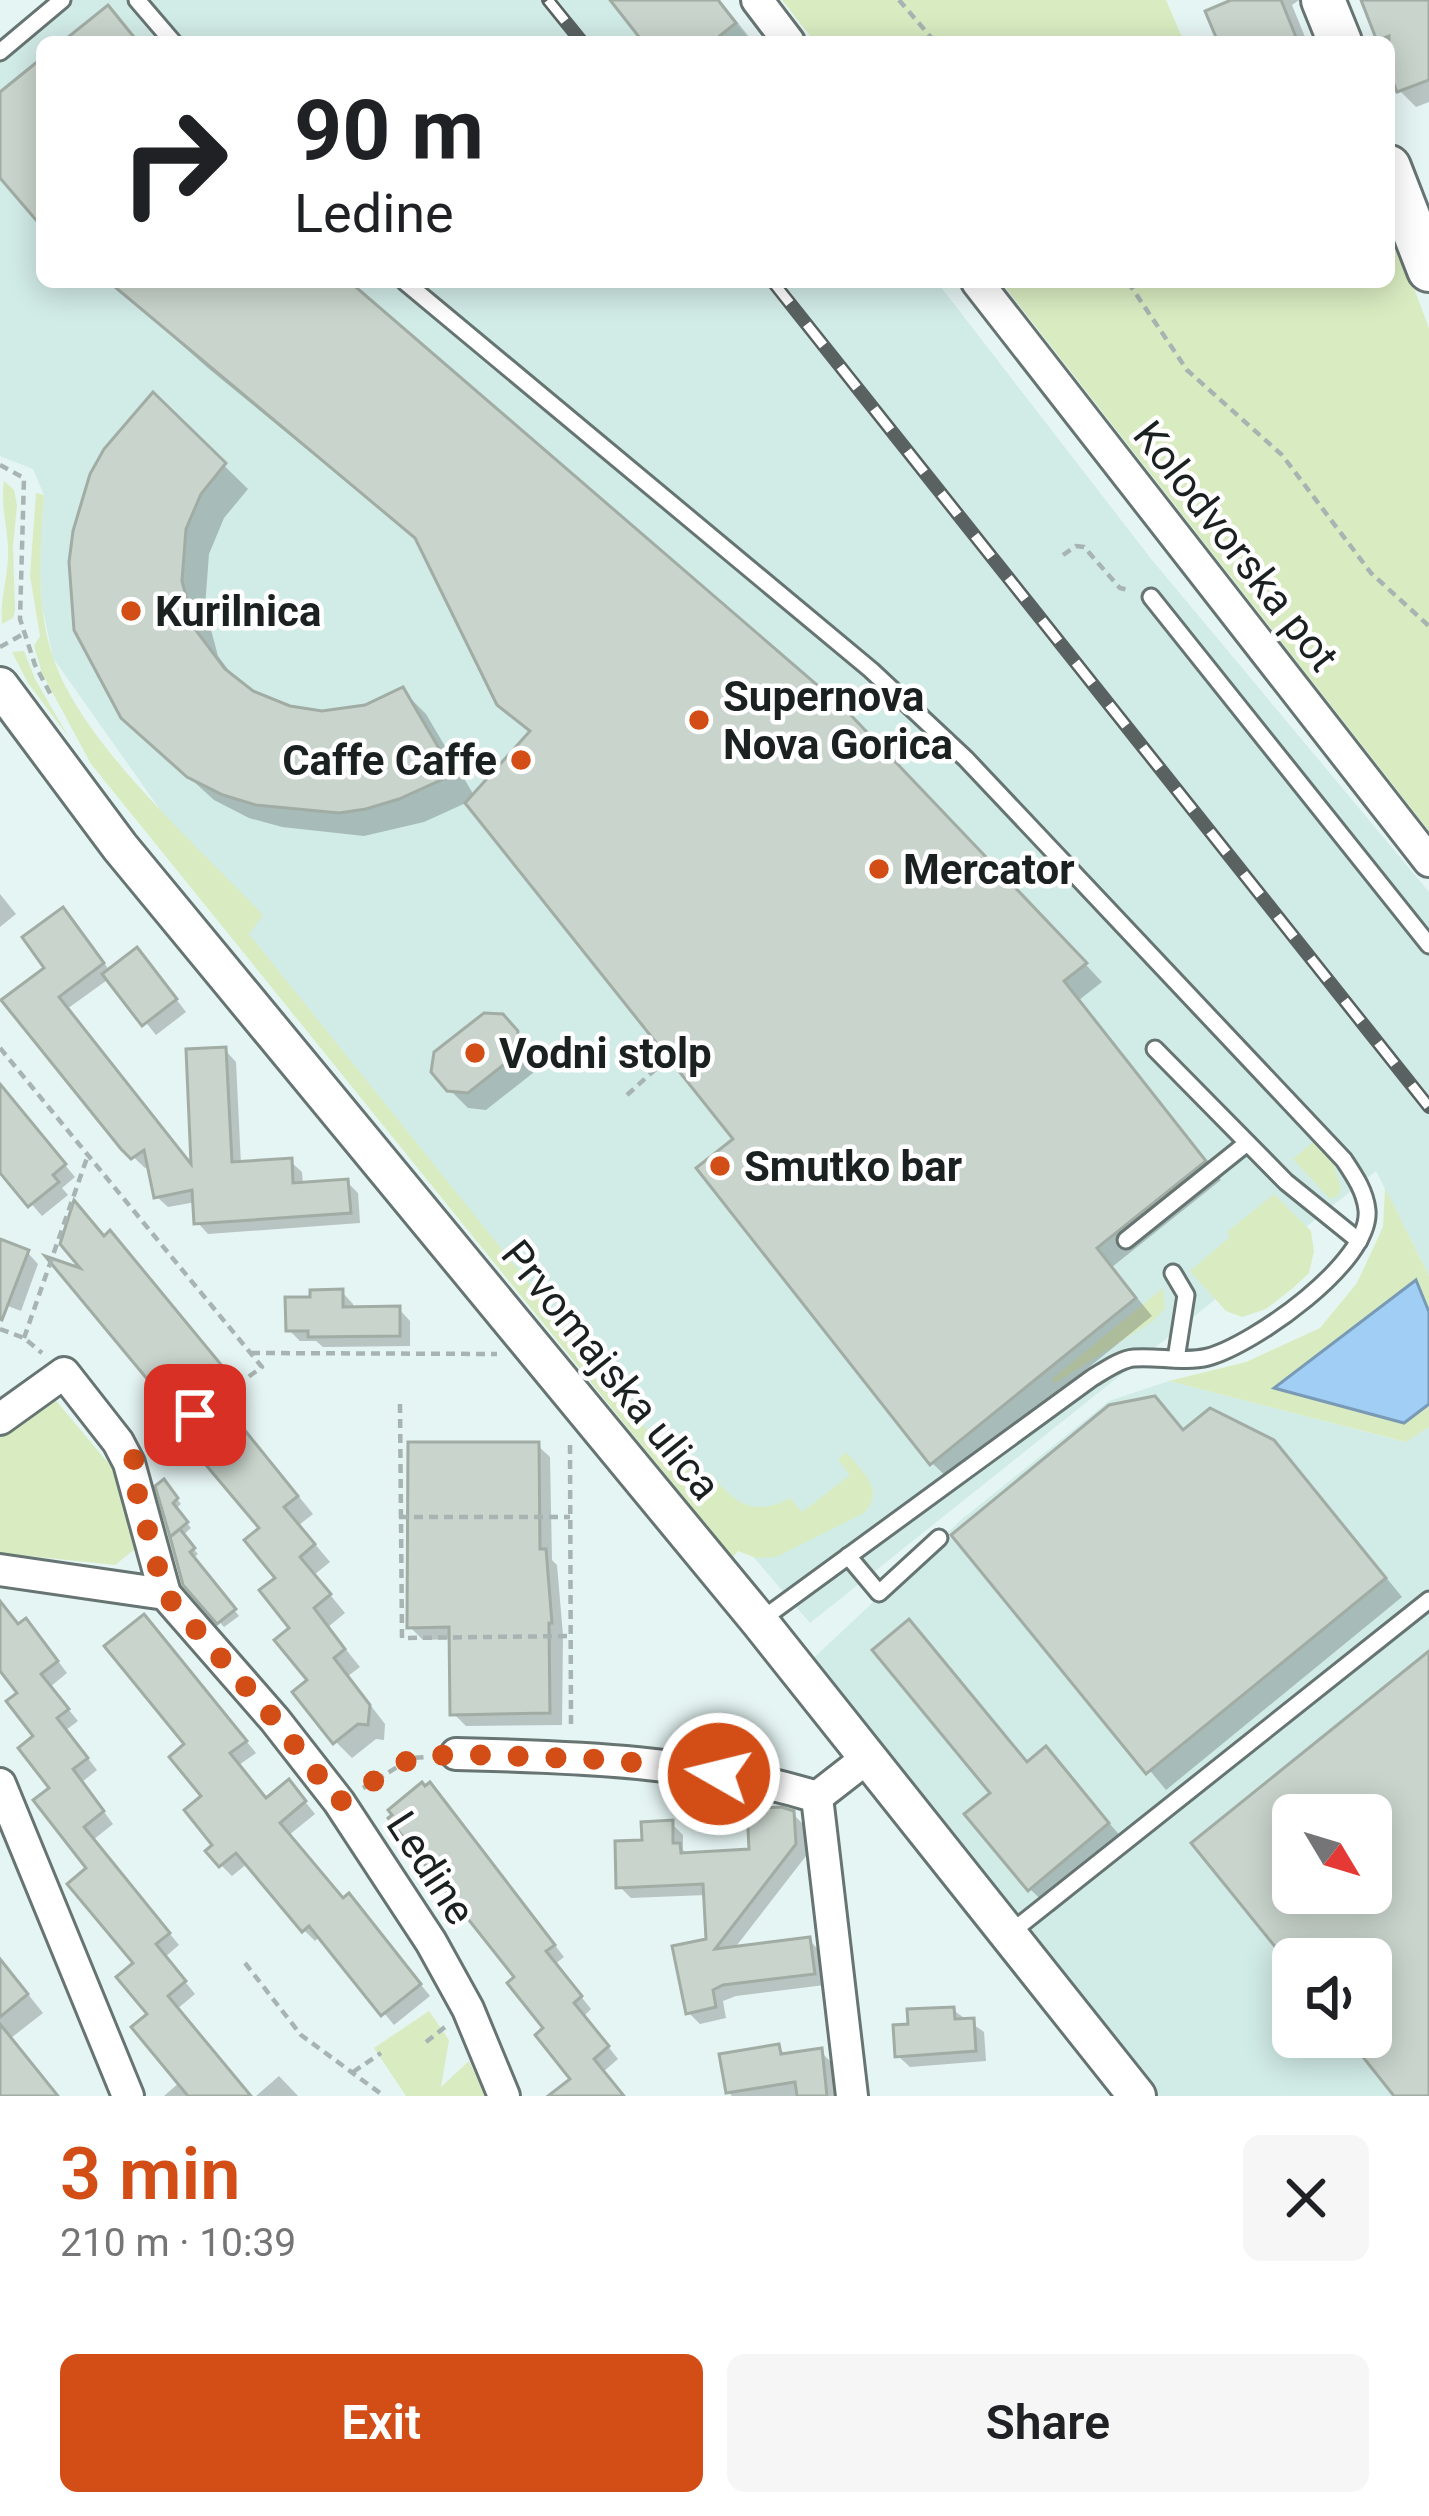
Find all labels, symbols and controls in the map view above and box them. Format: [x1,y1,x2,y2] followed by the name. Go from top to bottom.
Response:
[294,81,484,180] text: 90 m
[96,84,252,240] icon: right
[294,182,454,245] text: Ledine
[1123,411,1349,681] street label: Kolodvorska pot
[155,587,321,636] place label: Kurilnica
[118,598,144,624] marker: Kurilnica
[723,672,953,769] place label: Supernova Nova Gorica
[686,707,712,733] marker: Supernova Nova Gorica
[282,736,497,785] place label: Caffe Caffe
[508,747,534,773] marker: Caffe Caffe
[903,845,1075,894] place label: Mercator
[866,856,892,882] marker: Mercator
[499,1029,712,1078] place label: Vodni stolp
[462,1040,488,1066] marker: Vodni stolp
[744,1142,962,1191] place label: Smutko bar
[707,1153,733,1179] marker: Smutko bar
[491,1230,731,1510] street label: Prvomajska ulica
[144,1364,246,1466] pin
[162,1382,228,1448] icon: arrive
[656,1711,782,1837] position arrow
[1272,1794,1392,1914] north arrow
[1272,1794,1392,2058] map controls
[377,1803,485,1933] street label: Ledine
[1272,1938,1392,2058] button: sound
[60,2132,241,2217] text: 3 min
[1243,2135,1369,2261] button: close
[60,2220,296,2266] text: 210 m · 10:39
[60,2354,703,2492] button: Exit
[727,2354,1369,2492] button: Share

